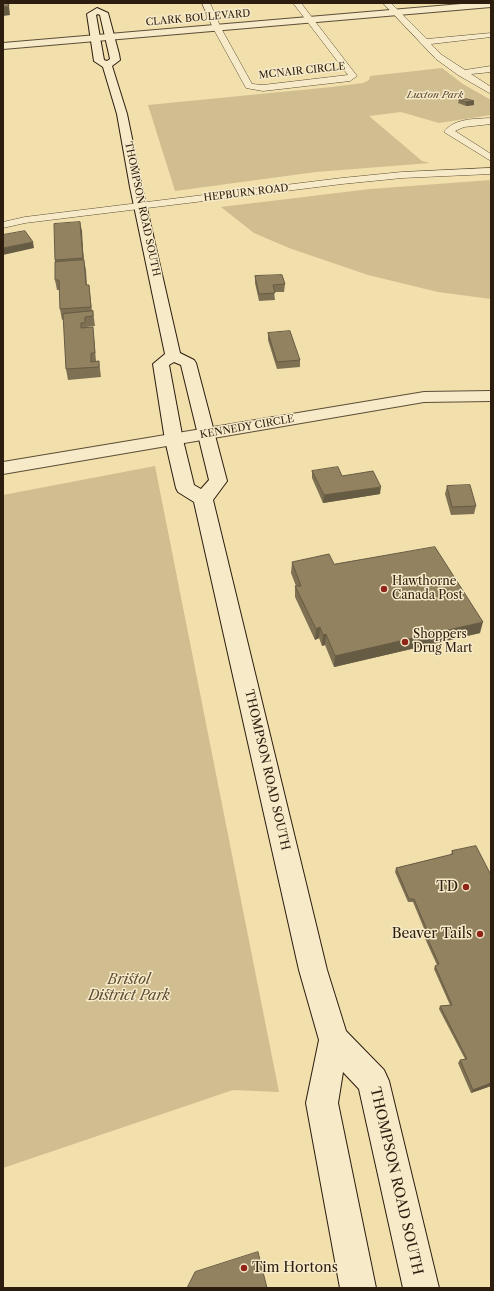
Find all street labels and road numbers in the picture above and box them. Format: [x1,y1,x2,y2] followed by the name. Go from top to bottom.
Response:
[145,7,251,29] street label: CLARK BOULEVARD
[258,60,346,82] street label: MCNAIR CIRCLE
[122,141,162,277] street label: THOMPSON ROAD SOUTH
[203,182,289,204] street label: HEPBURN ROAD
[199,413,295,441] street label: KENNEDY CIRCLE
[241,688,293,852] street label: THOMPSON ROAD SOUTH
[366,1085,426,1277] street label: THOMPSON ROAD SOUTH

